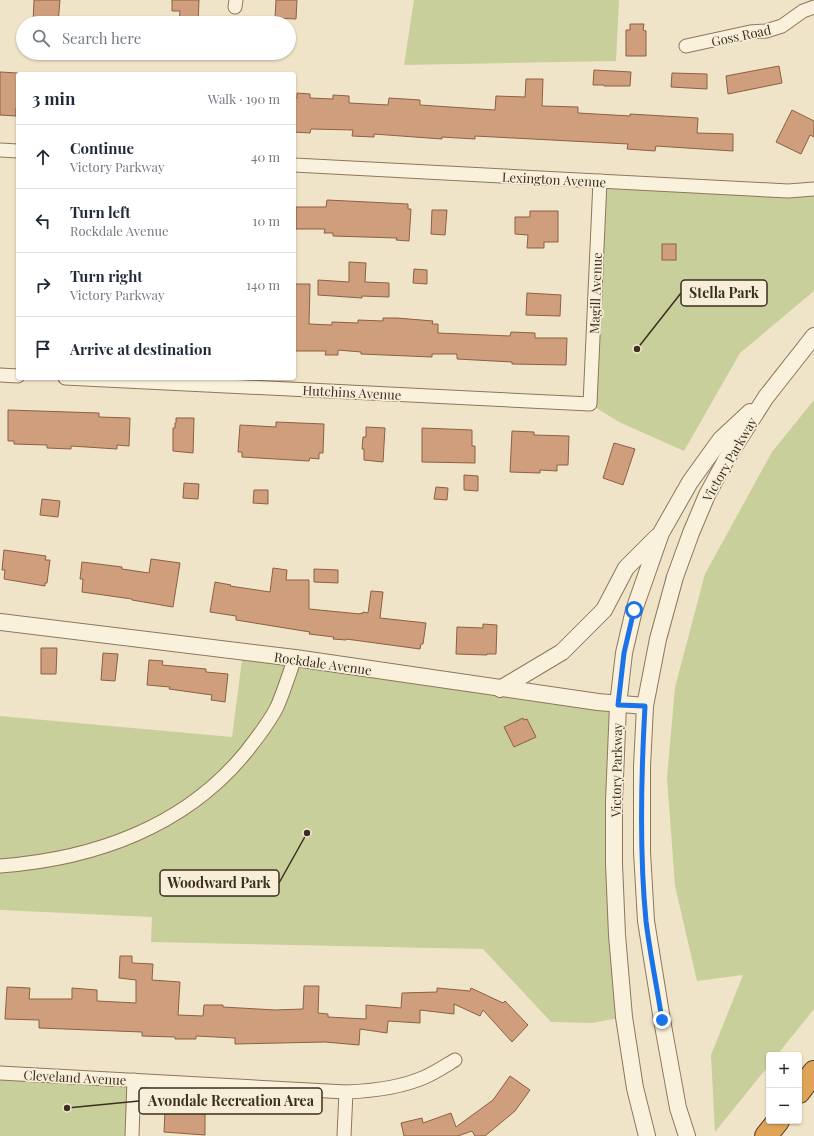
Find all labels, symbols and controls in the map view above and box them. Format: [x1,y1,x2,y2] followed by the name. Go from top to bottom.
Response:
[16,16,296,60] search box
[710,20,773,50] street label: Goss Road
[30,27,52,49] icon: search
[62,28,141,48] text: Search here
[32,87,75,109] text: 3 min
[208,90,280,107] text: Walk · 190 m
[70,138,134,158] text: Continue
[32,146,54,168] icon: ahead
[251,148,280,165] text: 40 m
[70,158,164,175] text: Victory Parkway
[501,168,607,190] street label: Lexington Avenue
[70,202,131,222] text: Turn left
[32,210,54,232] icon: left
[253,212,280,229] text: 10 m
[70,222,169,239] text: Rockdale Avenue
[585,252,605,334] street label: Magill Avenue
[70,266,143,286] text: Turn right
[32,274,54,296] icon: right
[246,276,280,293] text: 140 m
[681,280,767,306] callout: Stella Park
[689,283,760,302] text: Stella Park
[70,286,164,303] text: Victory Parkway
[32,338,54,360] icon: arrive
[70,339,212,359] text: Arrive at destination
[302,381,402,403] street label: Hutchins Avenue
[698,413,760,505] street label: Victory Parkway
[625,601,643,619] route start
[273,648,373,678] street label: Rockdale Avenue
[607,722,625,818] street label: Victory Parkway
[160,870,279,896] callout: Woodward Park
[166,873,271,892] text: Woodward Park
[653,1011,671,1029] route end
[766,1052,802,1124] map controls
[766,1052,802,1088] button: +
[23,1066,127,1088] street label: Cleveland Avenue
[139,1088,322,1114] callout: Avondale Recreation Area
[766,1088,802,1124] button: −
[147,1091,315,1110] text: Avondale Recreation Area

